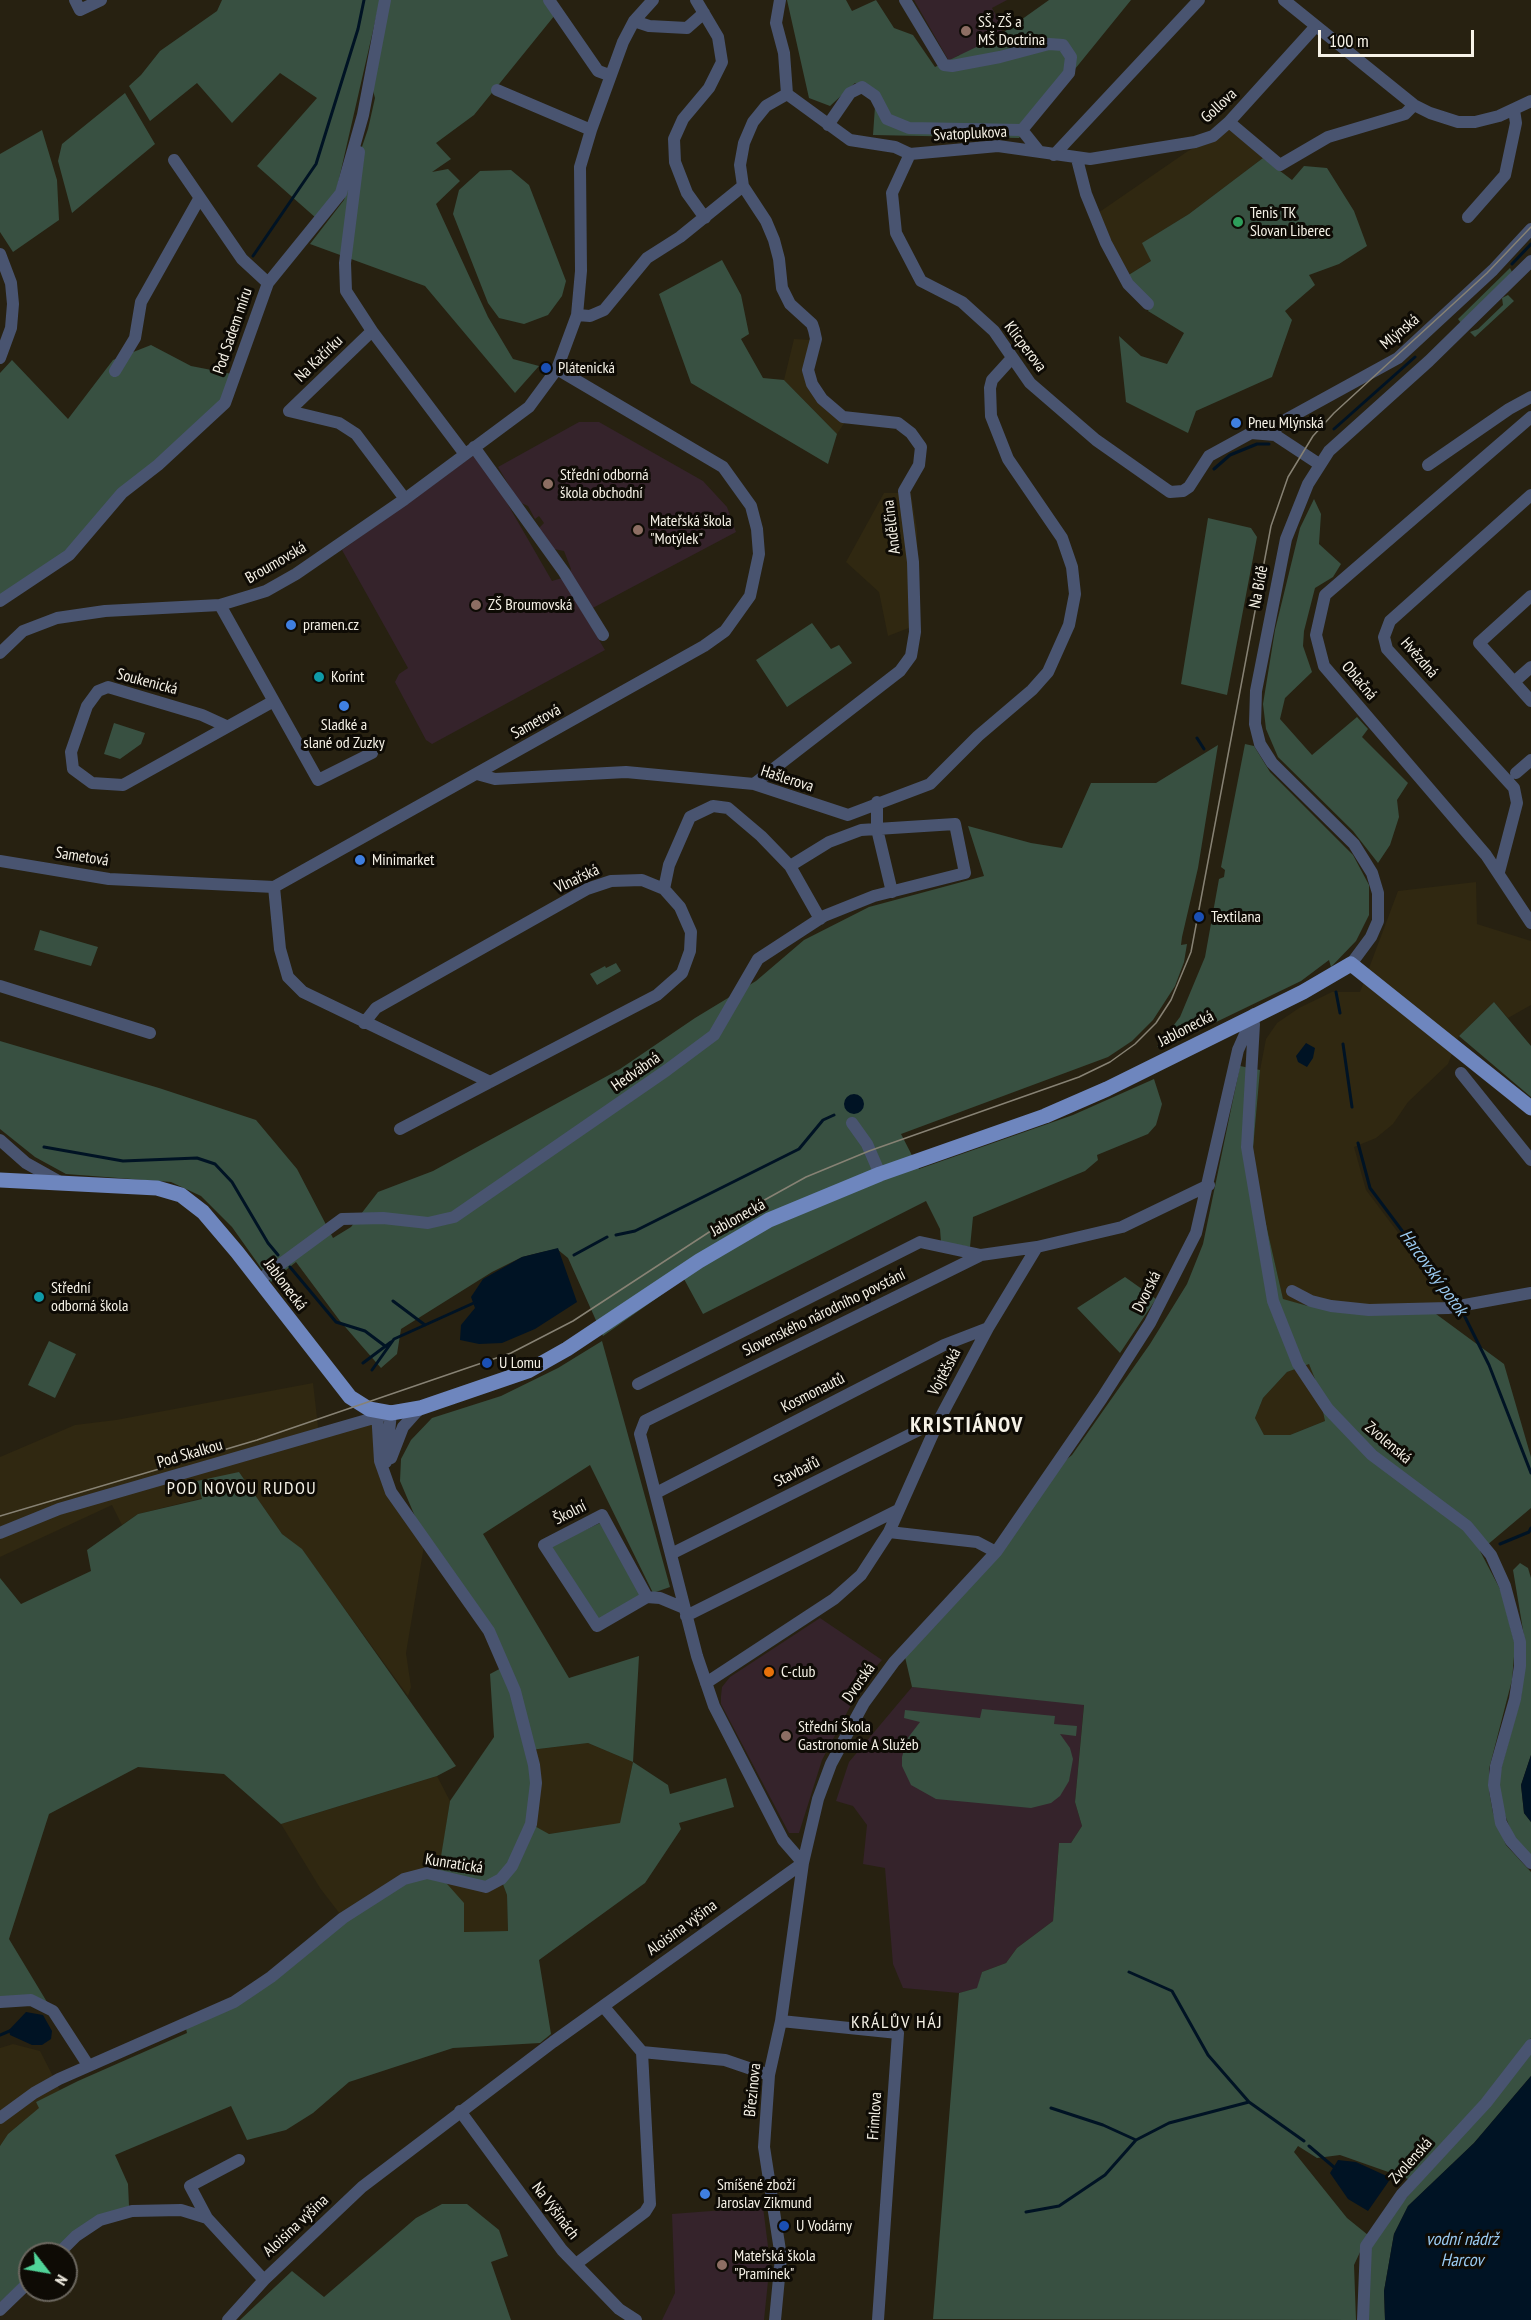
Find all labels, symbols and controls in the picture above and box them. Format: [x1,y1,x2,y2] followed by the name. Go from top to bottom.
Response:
[978,12,1045,50] place label: SŠ, ZŠ a MŠ Doctrina
[1321,18,1477,56] scale bar
[959,24,973,38] marker: SŠ, ZŠ a MŠ Doctrina
[1329,29,1369,52] text: 100 m
[1197,85,1241,127] street label: Gollova
[933,122,1007,146] street label: Svatoplukova
[1250,203,1331,241] place label: Tenis TK Slovan Liberec
[1231,215,1245,229] marker: Tenis TK Slovan Liberec
[209,285,257,377] street label: Pod Sadem míru
[1377,310,1423,354] street label: Mlýnská
[1000,318,1050,376] street label: Klicperova
[291,332,347,386] street label: Na Kačírku
[558,358,615,378] place label: Plátenická
[539,361,553,375] marker: Plátenická
[1248,413,1324,433] place label: Pneu Mlýnská
[1229,416,1243,430] marker: Pneu Mlýnská
[560,465,649,503] place label: Střední odborná škola obchodní
[541,477,555,491] marker: Střední odborná škola obchodní
[879,499,905,555] street label: Andělčina
[650,511,732,549] place label: Mateřská škola "Motýlek"
[631,523,645,537] marker: Mateřská škola "Motýlek"
[242,538,310,588] street label: Broumovská
[1245,564,1273,610] street label: Na Bídě
[488,595,572,615] place label: ZŠ Broumovská
[469,598,483,612] marker: ZŠ Broumovská
[303,615,359,635] place label: pramen.cz
[284,618,298,632] marker: pramen.cz
[1396,634,1442,682] street label: Hvězdná
[1337,658,1381,704] street label: Oblačná
[114,665,180,699] street label: Soukenická
[331,667,364,687] place label: Korint
[312,670,326,684] marker: Korint
[337,699,351,713] marker: Sladké a slané od Zuzky
[508,701,564,743] street label: Sametová
[303,715,385,753] place label: Sladké a slané od Zuzky
[758,761,816,797] street label: Hašlerova
[54,843,110,871] street label: Sametová
[372,850,434,870] place label: Minimarket
[353,853,367,867] marker: Minimarket
[552,860,602,898] street label: Vlnařská
[1211,907,1261,927] place label: Textilana
[1192,910,1206,924] marker: Textilana
[1155,1007,1217,1051] street label: Jablonecká
[608,1048,664,1096] street label: Hedvábná
[707,1195,769,1241] street label: Jablonecká
[1394,1226,1472,1320] water label: Harcovský potok
[259,1255,311,1315] street label: Jablonecká
[739,1265,909,1361] street label: Slovenského národního povstání
[1129,1268,1165,1316] street label: Dvorská
[51,1278,128,1316] place label: Střední odborná škola
[32,1290,46,1304] marker: Střední odborná škola
[924,1345,966,1399] street label: Vojtěšská
[499,1353,541,1373] place label: U Lomu
[480,1356,494,1370] marker: U Lomu
[778,1369,848,1417] street label: Kosmonautů
[910,1413,1024,1439] district label: KRISTIÁNOV
[1361,1418,1415,1468] street label: Zvolenská
[155,1436,225,1472] street label: Pod Skalkou
[771,1452,823,1492] street label: Stavbařů
[167,1478,317,1500] district label: POD NOVOU RUDOU
[550,1497,590,1529] street label: Školní
[839,1660,879,1706] street label: Dvorská
[781,1662,815,1682] place label: C-club
[762,1665,776,1679] marker: C-club
[798,1717,919,1755] place label: Střední Škola Gastronomie A Služeb
[779,1729,793,1743] marker: Střední Škola Gastronomie A Služeb
[424,1850,484,1878] street label: Kunratická
[643,1896,721,1960] street label: Aloisina výšina
[851,2012,943,2034] district label: KRÁLŮV HÁJ
[741,2062,765,2118] street label: Březinova
[864,2091,886,2141] street label: Frimlova
[1385,2134,1437,2188] street label: Zvolenská
[717,2175,812,2213] place label: Smíšené zboží Jaroslav Zikmund
[527,2179,583,2243] street label: Na Výšinách
[698,2187,712,2201] marker: Smíšené zboží Jaroslav Zikmund
[259,2191,333,2261] street label: Aloisina výšina
[796,2216,852,2236] place label: U Vodárny
[777,2219,791,2233] marker: U Vodárny
[1426,2229,1498,2272] water label: vodní nádrž Harcov
[18,2242,78,2302] north arrow
[734,2246,816,2284] place label: Mateřská škola "Pramínek"
[715,2258,729,2272] marker: Mateřská škola "Pramínek"
[51,2271,73,2289] text: N

